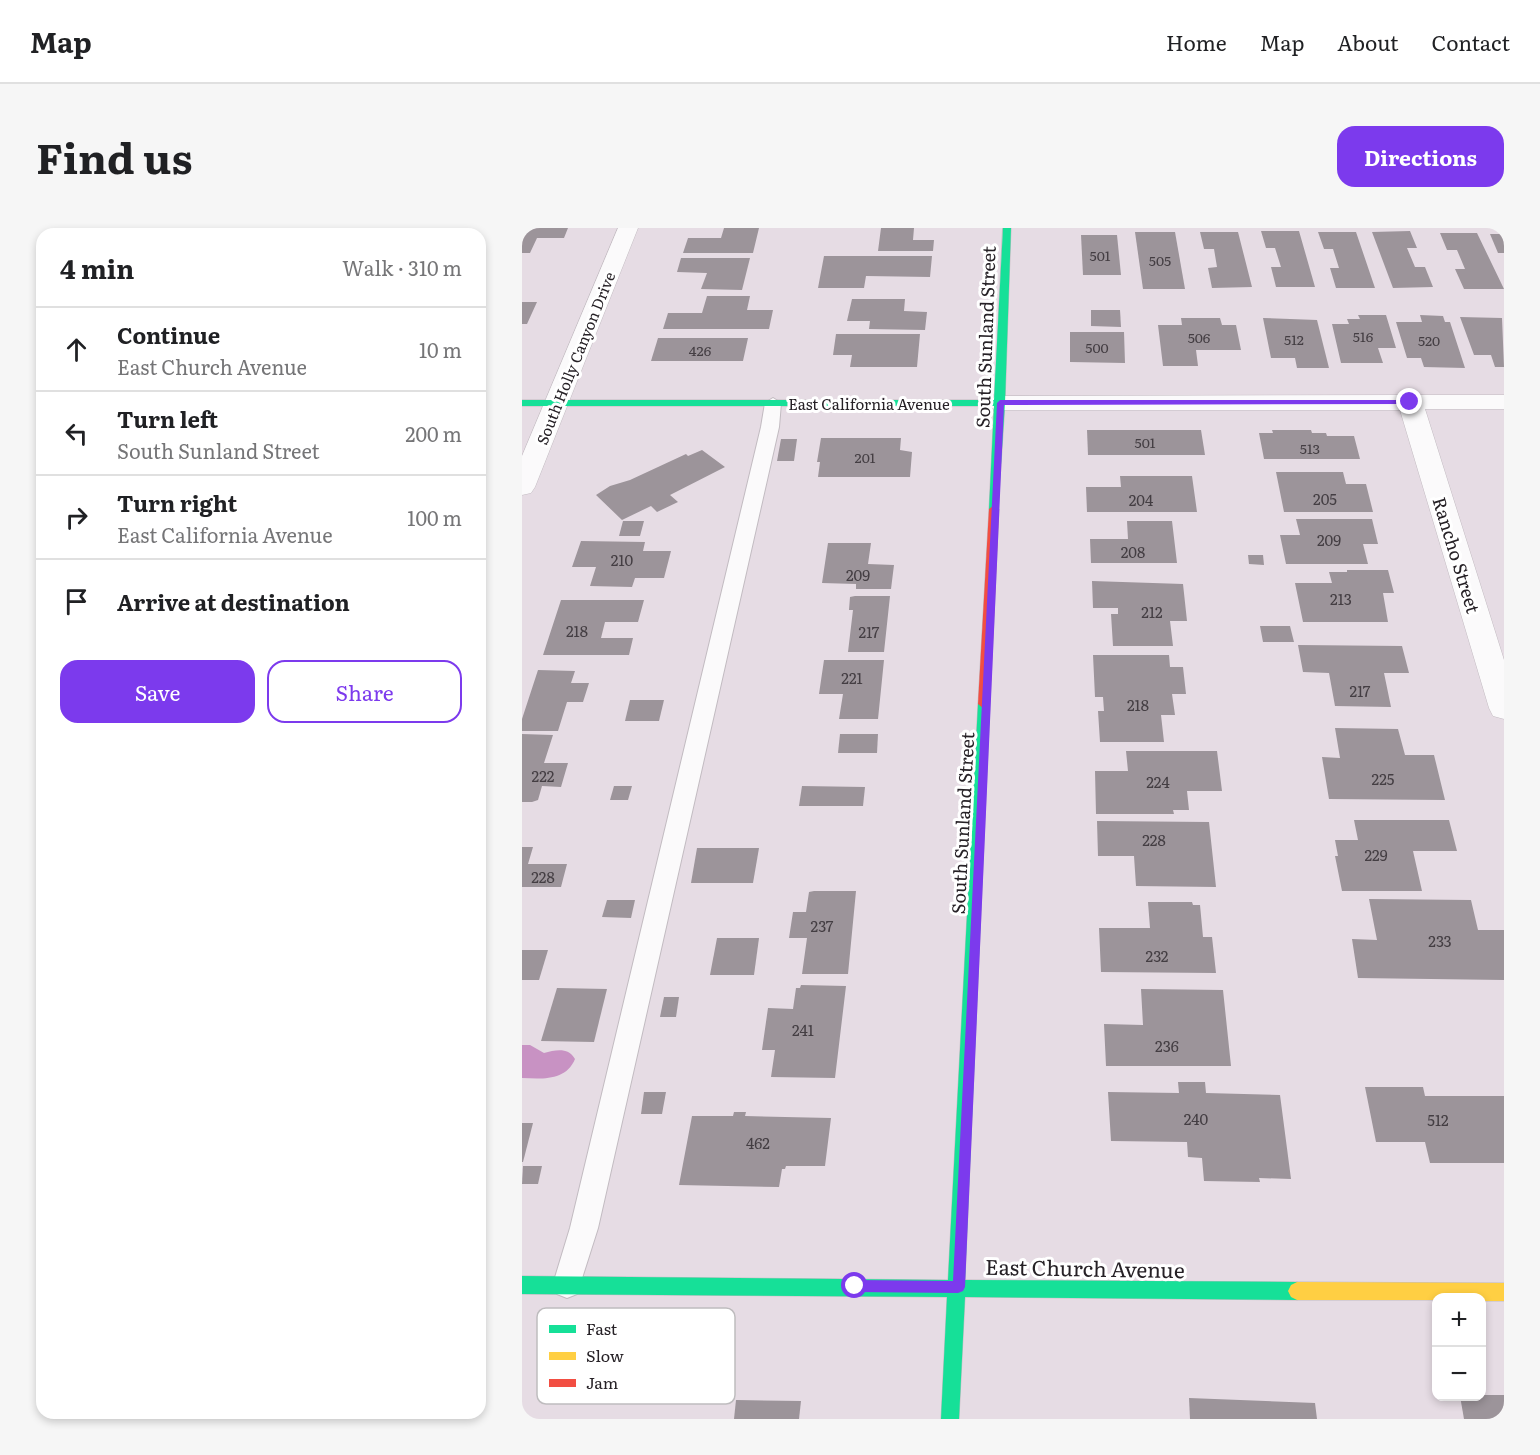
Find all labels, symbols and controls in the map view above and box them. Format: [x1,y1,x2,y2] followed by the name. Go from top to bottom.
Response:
[30,20,92,62] text: Map
[1166,26,1227,57] text: Home
[1260,26,1304,57] text: Map
[1337,26,1399,57] text: About
[1432,26,1510,57] text: Contact
[36,125,193,187] text: Find us
[1337,126,1504,187] button: Directions
[968,245,1002,429] street label: South Sunland Street
[1090,245,1111,265] house number: 501
[60,248,134,287] text: 4 min
[1149,250,1171,270] house number: 505
[342,252,462,282] text: Walk · 310 m
[530,268,620,448] street label: South Holly Canyon Drive
[117,318,220,351] text: Continue
[1353,326,1374,346] house number: 516
[1188,327,1211,347] house number: 506
[1284,329,1304,349] house number: 512
[1418,330,1440,350] house number: 520
[60,333,93,366] icon: ahead
[419,334,462,364] text: 10 m
[1085,337,1109,357] house number: 500
[689,340,712,360] house number: 426
[117,351,307,381] text: East Church Avenue
[1396,388,1422,414] route end
[788,392,950,415] street label: East California Avenue
[117,402,218,435] text: Turn left
[60,417,93,450] icon: left
[405,418,462,448] text: 200 m
[1135,432,1156,452] house number: 501
[117,435,320,465] text: South Sunland Street
[1300,438,1320,458] house number: 513
[855,447,876,467] house number: 201
[117,486,237,519] text: Turn right
[1313,487,1337,510] house number: 205
[1129,488,1153,511] house number: 204
[1426,493,1488,617] street label: Rancho Street
[60,501,93,534] icon: right
[407,502,462,532] text: 100 m
[117,519,333,549] text: East California Avenue
[1317,528,1341,551] house number: 209
[1121,540,1145,563] house number: 208
[611,548,634,571] house number: 210
[846,563,870,586] house number: 209
[60,585,93,618] icon: arrive
[117,585,350,618] text: Arrive at destination
[1330,587,1352,610] house number: 213
[1141,600,1163,623] house number: 212
[566,619,588,642] house number: 218
[859,620,880,643] house number: 217
[60,660,255,723] button: Save
[267,660,462,723] button: Share
[841,666,863,689] house number: 221
[1350,679,1371,702] house number: 217
[1127,693,1149,716] house number: 218
[944,731,980,915] street label: South Sunland Street
[532,764,555,787] house number: 222
[1372,767,1395,790] house number: 225
[1146,770,1170,793] house number: 224
[1142,828,1166,851] house number: 228
[1364,843,1388,866] house number: 229
[531,865,555,888] house number: 228
[811,914,834,937] house number: 237
[1428,929,1452,952] house number: 233
[1146,944,1169,967] house number: 232
[792,1018,814,1041] house number: 241
[1155,1034,1179,1057] house number: 236
[1184,1107,1209,1130] house number: 240
[1427,1108,1449,1131] house number: 512
[746,1131,770,1154] house number: 462
[985,1250,1185,1284] street label: East Church Avenue
[841,1272,867,1298] route start
[1432,1293,1486,1401] map controls
[1432,1293,1486,1347] button: +
[537,1308,735,1404] legend
[586,1316,618,1340] text: Fast
[586,1343,624,1367] text: Slow
[1432,1347,1486,1401] button: −
[586,1370,619,1394] text: Jam

